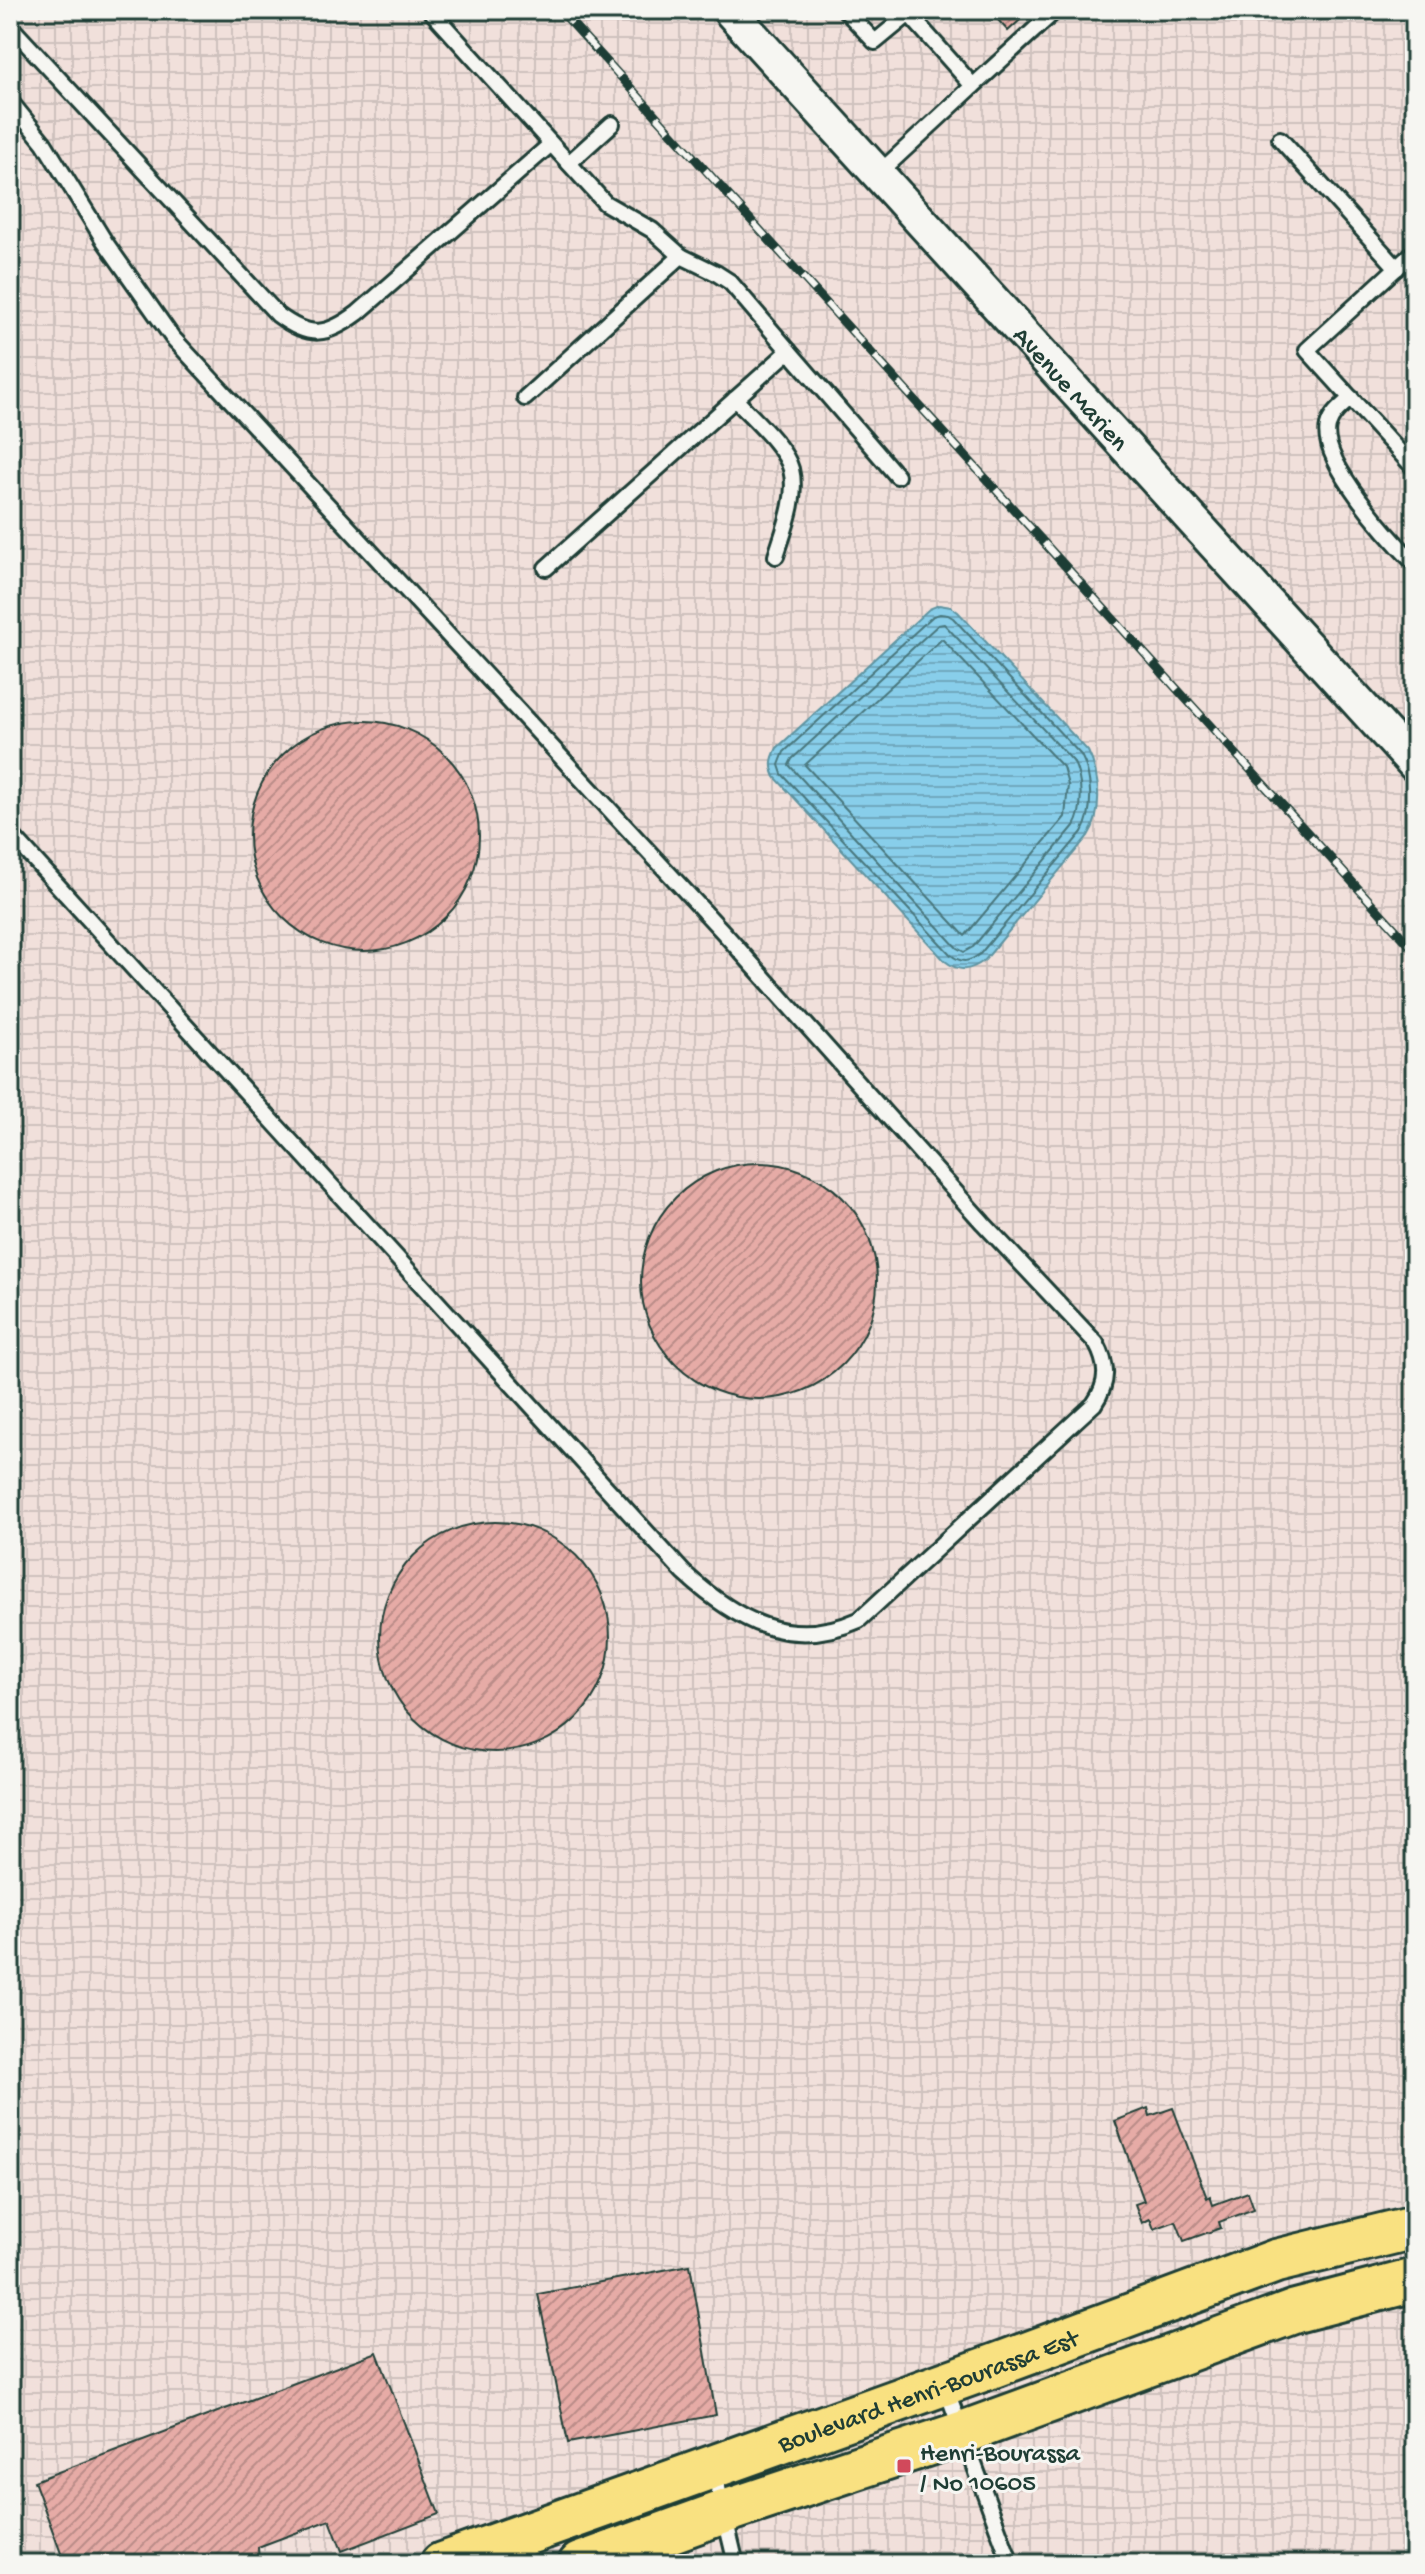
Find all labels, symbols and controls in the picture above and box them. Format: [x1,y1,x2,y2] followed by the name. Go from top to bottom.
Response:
[1004,322,1133,460] street label: Avenue Marien
[774,2324,1086,2462] street label: Boulevard Henri-Bourassa Est
[920,2440,1081,2501] place label: Henri-Bourassa / No 10605
[895,2457,913,2475] marker: Henri-Bourassa / No 10605

